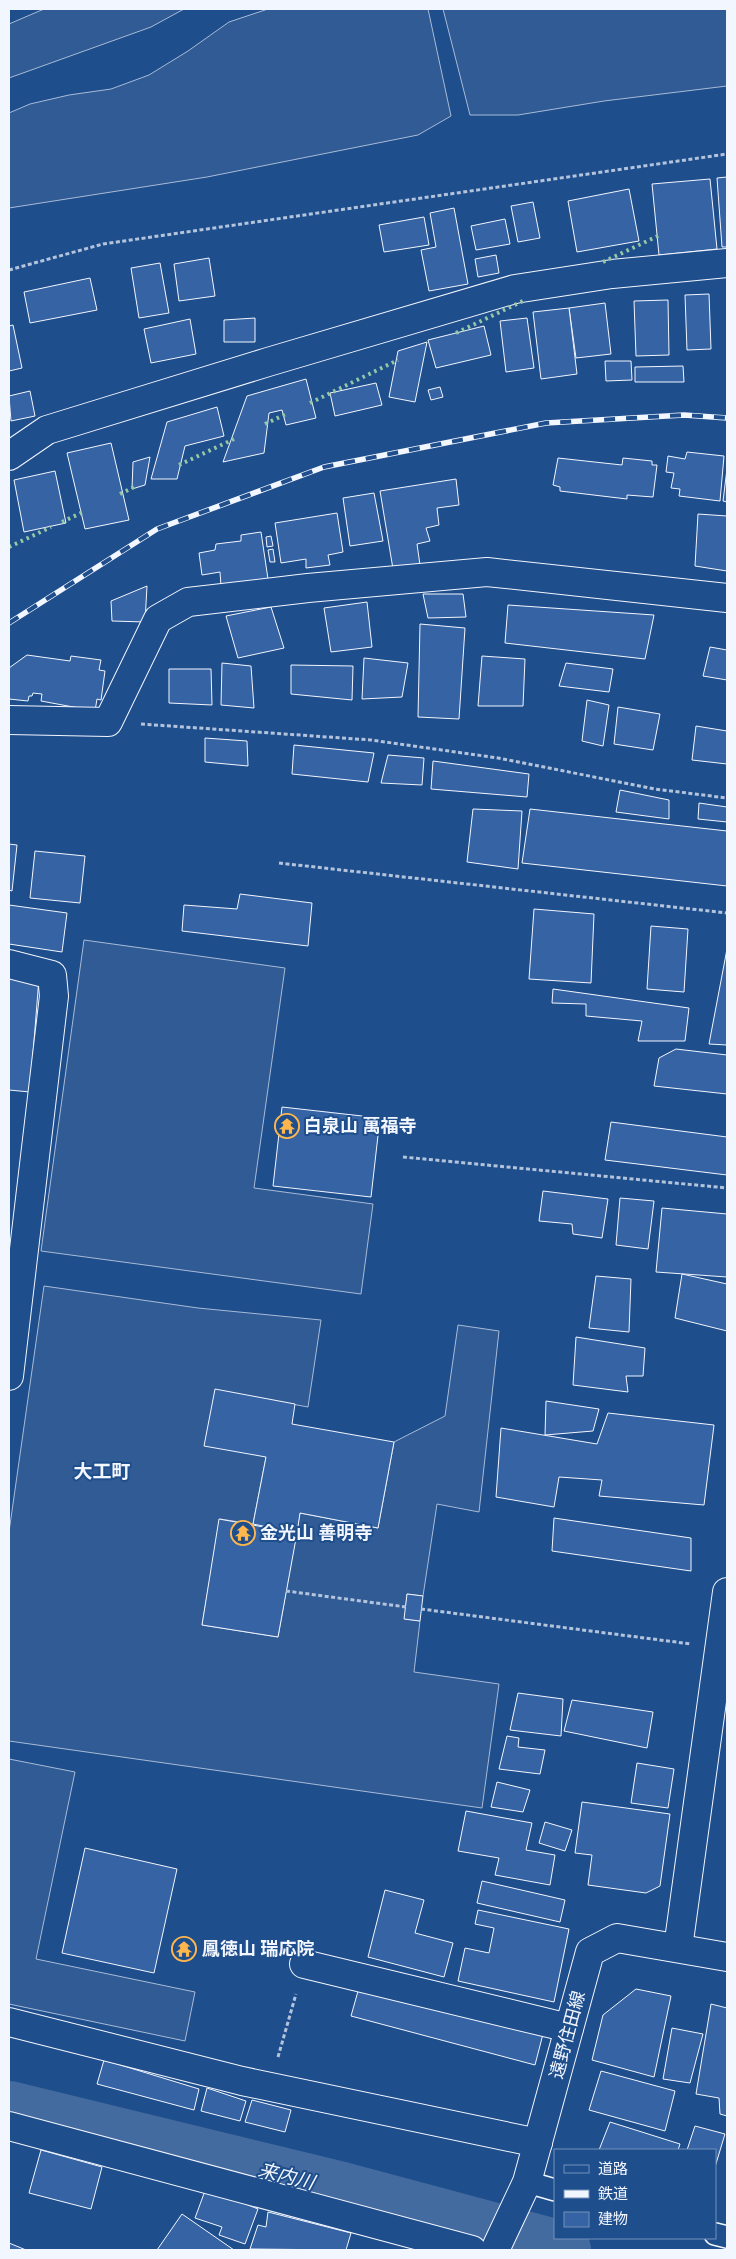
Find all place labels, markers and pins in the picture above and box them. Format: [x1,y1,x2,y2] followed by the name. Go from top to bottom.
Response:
[274,1113,300,1139] temple icon: 白泉山 萬福寺
[304,1113,417,1140] place label: 白泉山 萬福寺
[230,1520,256,1546] temple icon: 金光山 善明寺
[260,1520,373,1547] place label: 金光山 善明寺
[171,1936,197,1962] temple icon: 鳳徳山 瑞応院
[202,1936,315,1963] place label: 鳳徳山 瑞応院

